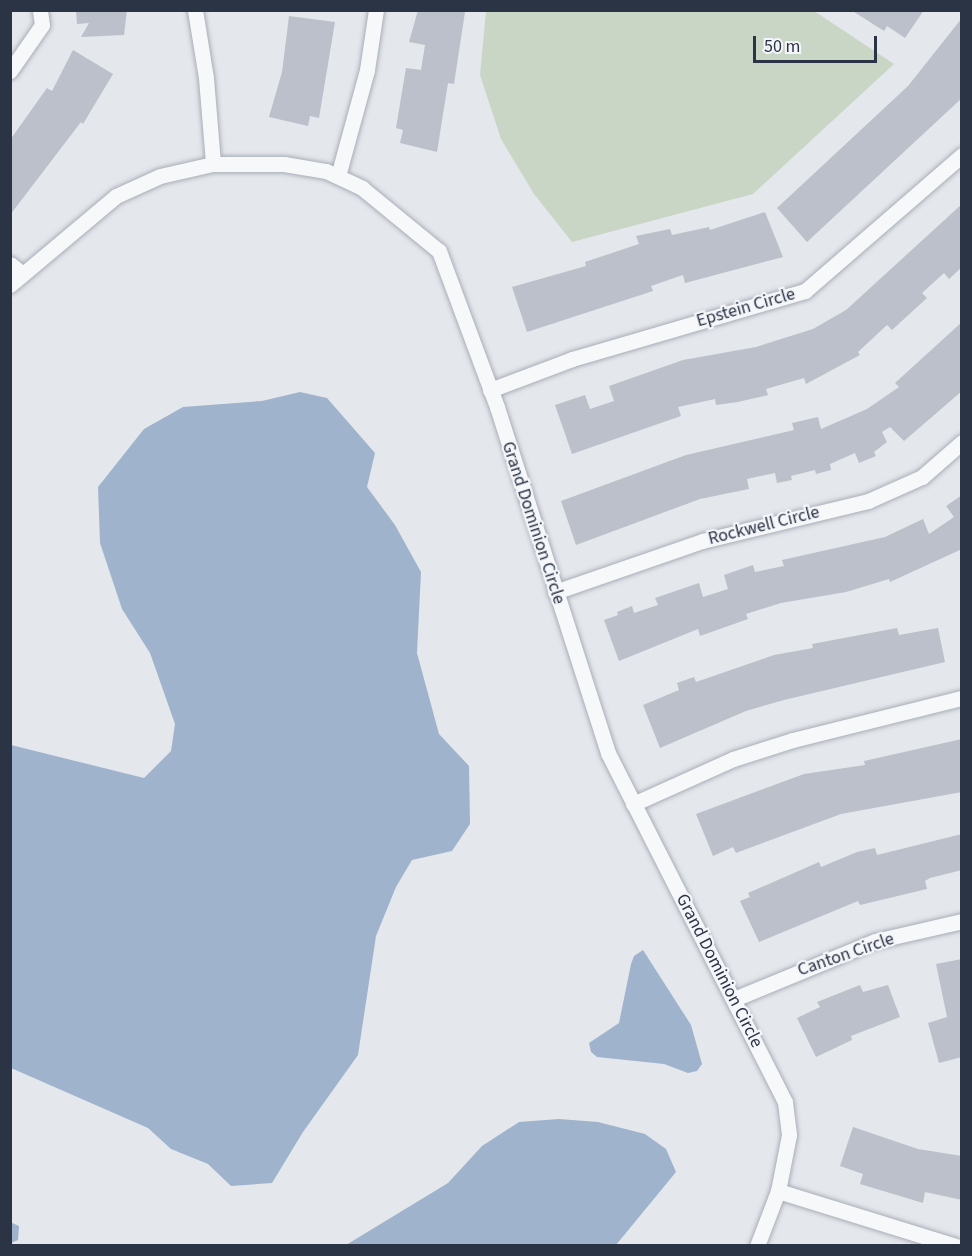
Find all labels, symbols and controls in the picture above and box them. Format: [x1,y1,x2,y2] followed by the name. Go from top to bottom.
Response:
[756,24,880,62] scale bar
[764,34,800,59] text: 50 m
[694,284,798,332] street label: Epstein Circle
[497,439,569,607] street label: Grand Dominion Circle
[706,502,822,550] street label: Rockwell Circle
[671,891,767,1051] street label: Grand Dominion Circle
[795,928,897,982] street label: Canton Circle

